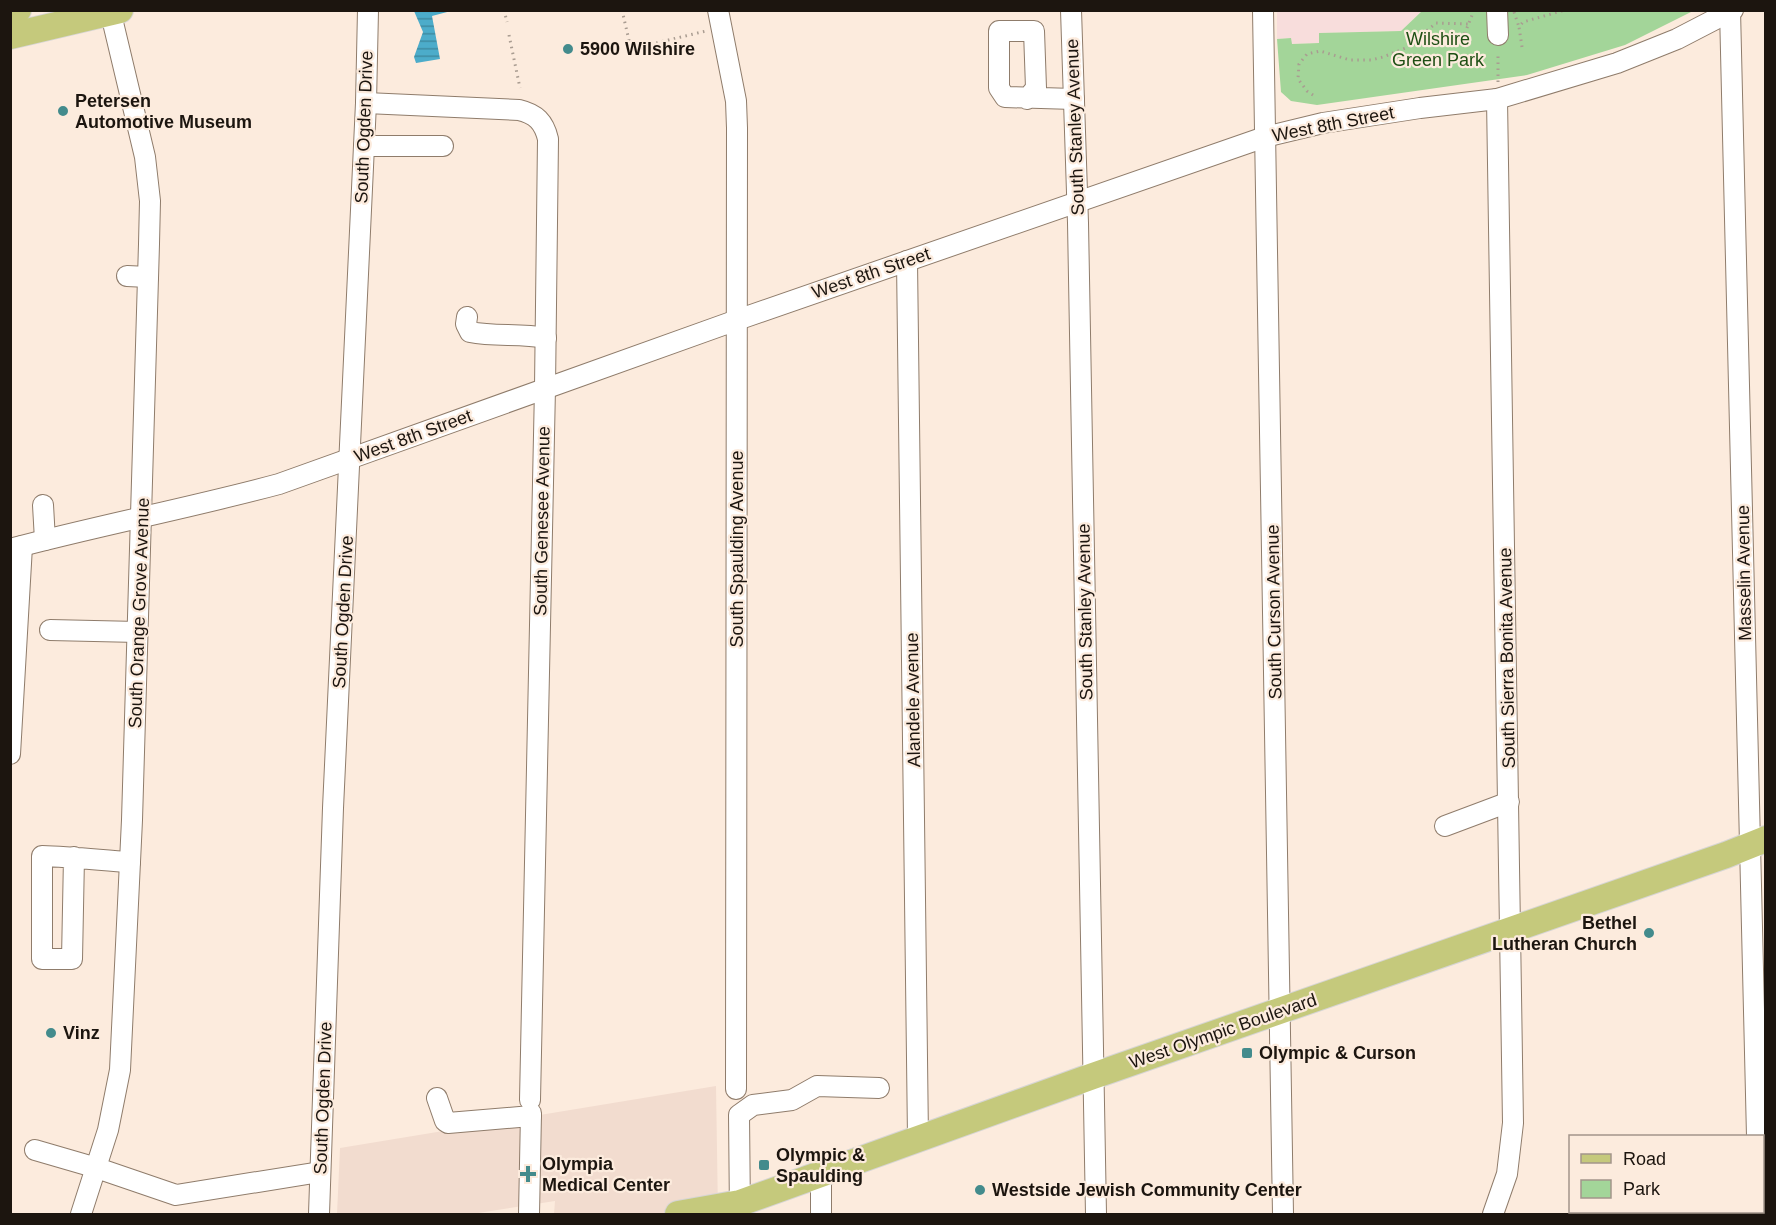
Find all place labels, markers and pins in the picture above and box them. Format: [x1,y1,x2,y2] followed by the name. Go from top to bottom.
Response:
[580,39,695,59] place label: 5900 Wilshire
[561,42,575,56] marker: 5900 Wilshire
[75,91,252,132] place label: Petersen Automotive Museum
[56,104,70,118] marker: Petersen Automotive Museum
[1492,913,1637,954] place label: Bethel Lutheran Church
[1642,926,1656,940] marker: Bethel Lutheran Church
[63,1023,100,1043] place label: Vinz
[44,1026,58,1040] marker: Vinz
[1259,1043,1416,1063] place label: Olympic & Curson
[1240,1046,1254,1060] marker: Olympic & Curson
[776,1145,865,1186] place label: Olympic & Spaulding
[542,1154,670,1195] place label: Olympia Medical Center
[757,1158,771,1172] marker: Olympic & Spaulding
[519,1165,537,1183] marker: Olympia Medical Center
[992,1180,1302,1200] place label: Westside Jewish Community Center
[973,1183,987,1197] marker: Westside Jewish Community Center

